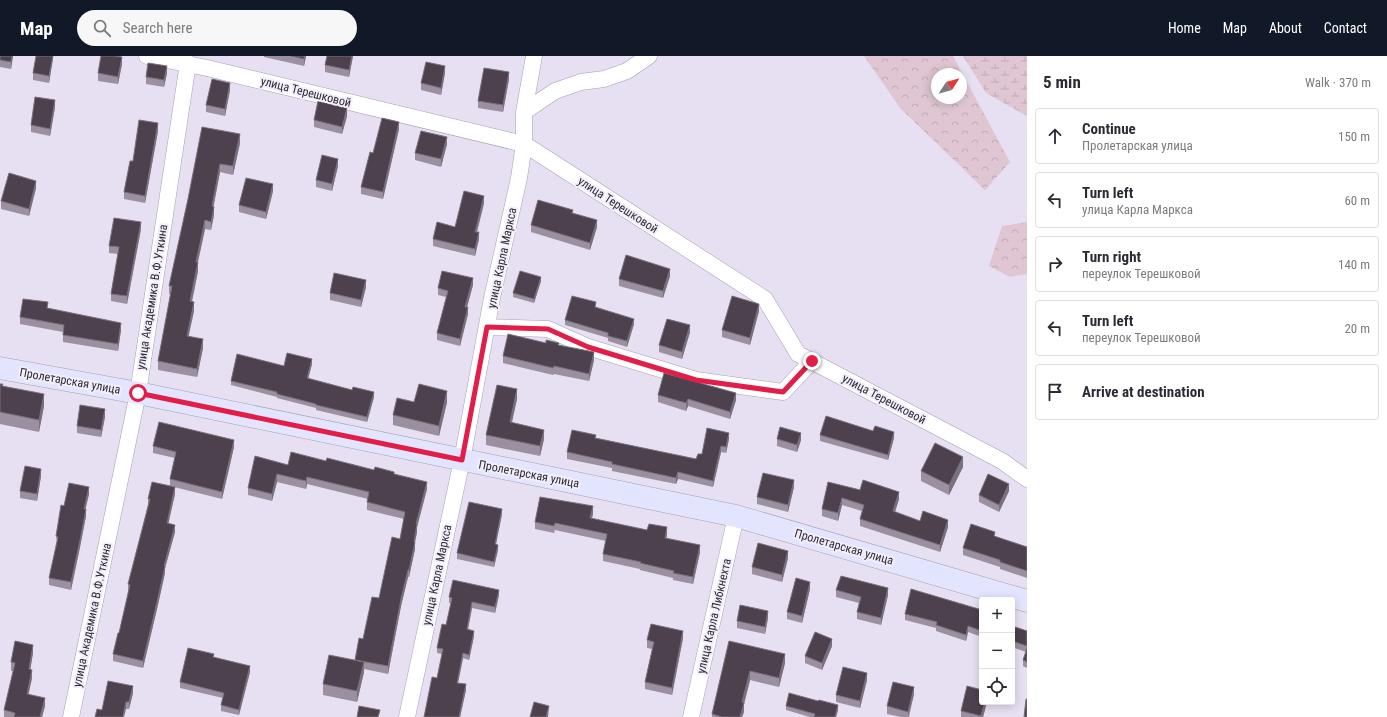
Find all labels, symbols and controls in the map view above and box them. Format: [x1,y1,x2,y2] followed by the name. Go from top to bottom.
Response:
[77,10,357,46] search box
[20,17,53,40] text: Map
[91,17,113,39] icon: search
[123,19,193,37] text: Search here
[1168,20,1201,36] text: Home
[1223,20,1247,36] text: Map
[1269,20,1302,36] text: About
[1324,20,1367,36] text: Contact
[931,68,967,104] north arrow
[1043,72,1081,92] text: 5 min
[259,74,353,110] street label: улица Терешковой
[1305,75,1371,90] text: Walk · 370 m
[1082,120,1136,138] text: Continue
[1044,125,1066,147] icon: ahead
[1338,129,1370,144] text: 150 m
[1082,138,1193,153] text: Пролетарская улица
[575,174,661,236] street label: улица Терешковой
[1082,184,1133,202] text: Turn left
[1044,189,1066,211] icon: left
[1344,193,1370,208] text: 60 m
[1082,202,1193,217] text: улица Карла Маркса
[485,206,520,310] street label: улица Карла Маркса
[134,223,170,371] street label: улица Академика В.Ф.Уткина
[1082,248,1141,266] text: Turn right
[1044,253,1066,275] icon: right
[1338,257,1370,272] text: 140 m
[1082,266,1201,281] text: переулок Терешковой
[1082,312,1133,330] text: Turn left
[1044,317,1066,339] icon: left
[1344,321,1370,336] text: 20 m
[1082,330,1201,345] text: переулок Терешковой
[803,352,821,370] route end
[18,365,122,397] street label: Пролетарская улица
[840,371,928,427] street label: улица Терешковой
[1044,381,1066,403] icon: arrive
[1082,383,1205,401] text: Arrive at destination
[129,384,147,402] route start
[477,457,581,491] street label: Пролетарская улица
[420,523,455,627] street label: улица Карла Маркса
[793,526,895,568] street label: Пролетарская улица
[70,541,114,688] street label: улица Академика В.Ф.Уткина
[694,557,734,675] street label: улица Карла Либкнехта
[979,597,1015,705] map controls
[979,597,1015,633] button: +
[979,633,1015,669] button: −
[979,669,1015,705] button: locate

